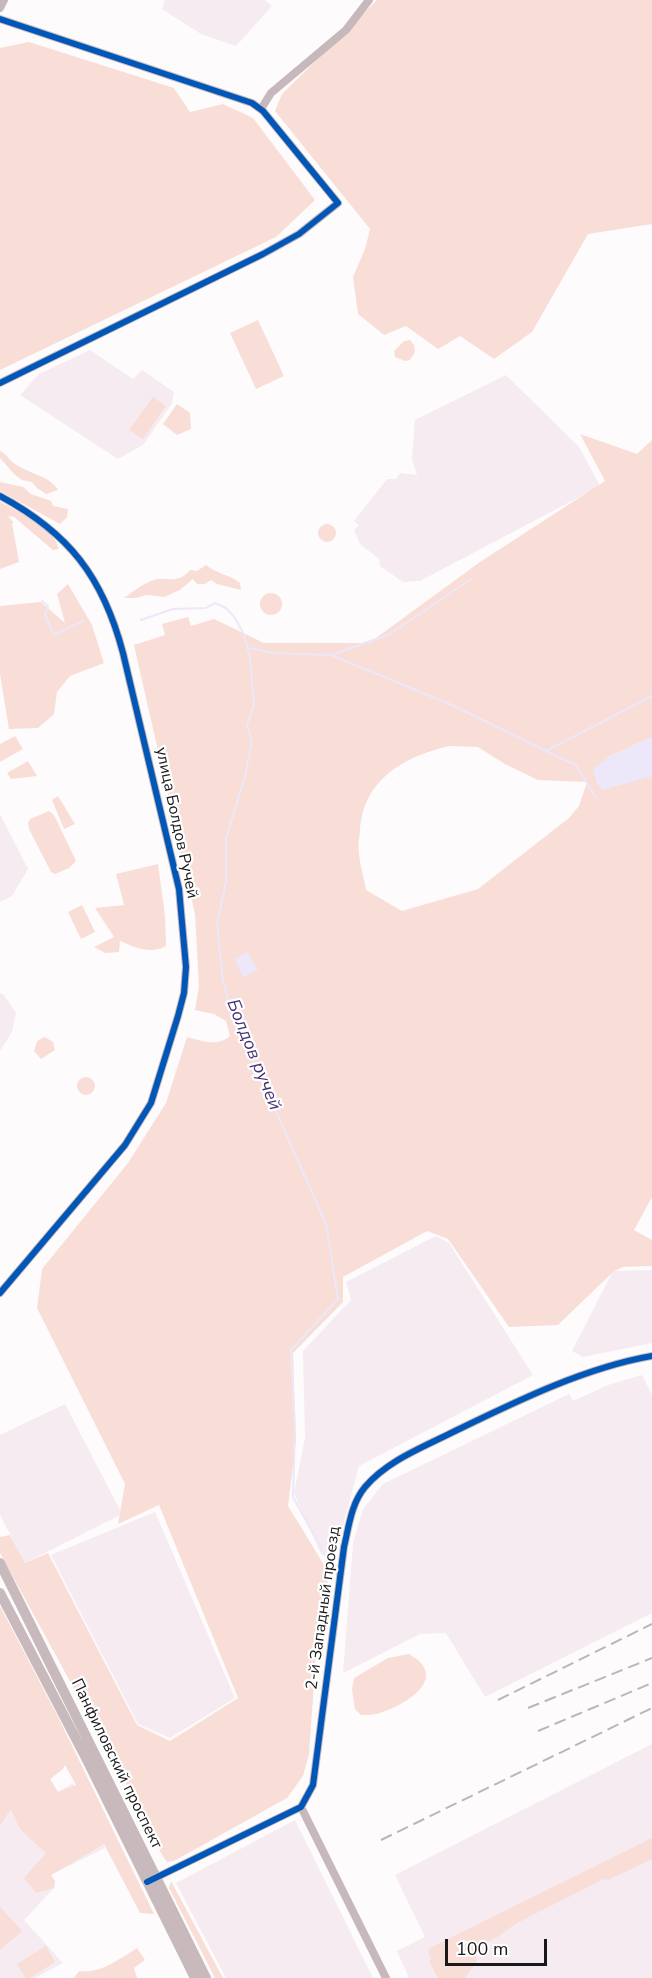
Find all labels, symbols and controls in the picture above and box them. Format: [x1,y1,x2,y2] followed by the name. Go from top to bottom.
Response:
[151,746,201,900] street label: улица Болдов Ручей
[221,996,285,1114] water label: Болдов ручей
[303,1525,345,1691] street label: 2-й Западный проезд
[66,1676,166,1852] street label: Панфиловский проспект
[448,1927,550,1965] scale bar
[456,1937,508,1961] text: 100 m

